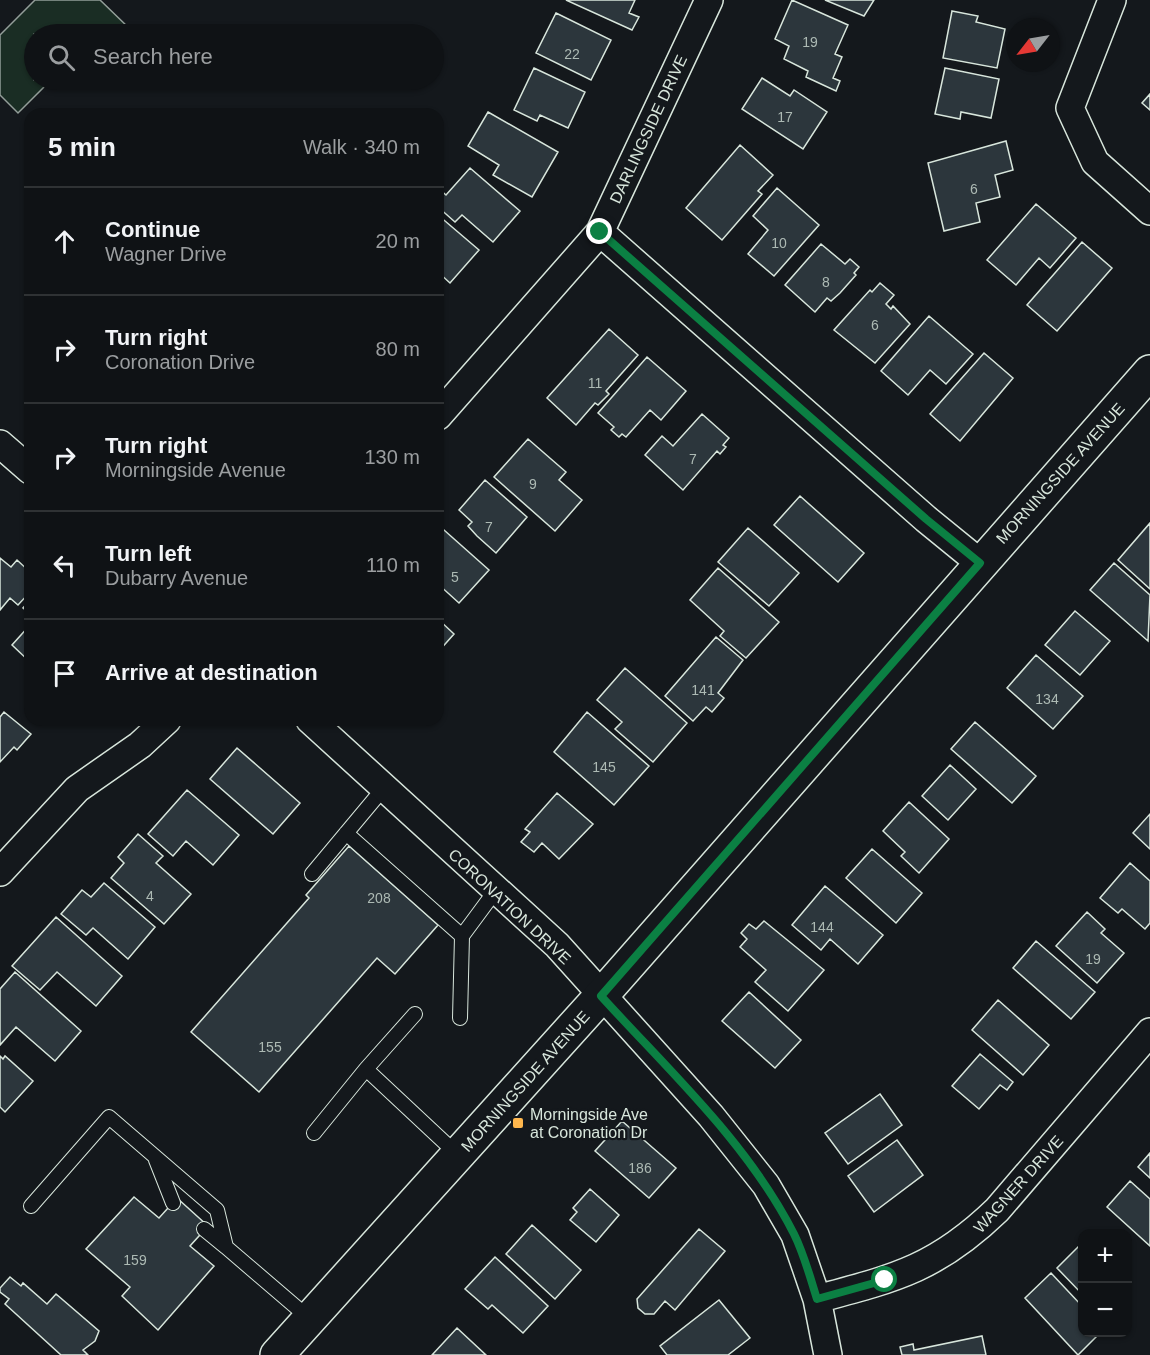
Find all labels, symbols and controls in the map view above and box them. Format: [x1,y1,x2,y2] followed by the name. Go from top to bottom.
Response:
[1006,18,1060,72] north arrow
[24,24,444,90] search box
[802,34,818,50] house number: 19
[45,41,78,74] icon: search
[93,44,213,69] text: Search here
[564,46,580,62] house number: 22
[607,52,690,206] street label: DARLINGSIDE DRIVE
[777,109,793,125] house number: 17
[48,132,116,162] text: 5 min
[303,136,420,158] text: Walk · 340 m
[970,181,978,197] house number: 6
[105,217,200,242] text: Continue
[586,218,612,244] route end
[48,225,81,258] icon: ahead
[376,230,420,252] text: 20 m
[771,235,787,251] house number: 10
[105,243,227,265] text: Wagner Drive
[822,274,830,290] house number: 8
[871,317,879,333] house number: 6
[105,325,207,350] text: Turn right
[48,333,81,366] icon: right
[376,338,420,360] text: 80 m
[105,351,255,373] text: Coronation Drive
[588,375,602,391] house number: 11
[993,400,1128,547] street label: MORNINGSIDE AVENUE
[105,433,207,458] text: Turn right
[48,441,81,474] icon: right
[364,446,420,468] text: 130 m
[689,451,697,467] house number: 7
[105,459,286,481] text: Morningside Avenue
[529,476,537,492] house number: 9
[485,519,493,535] house number: 7
[105,541,191,566] text: Turn left
[48,549,81,582] icon: left
[366,554,420,576] text: 110 m
[105,567,248,589] text: Dubarry Avenue
[451,569,459,585] house number: 5
[48,657,81,690] icon: arrive
[105,660,318,685] text: Arrive at destination
[691,682,715,698] house number: 141
[1035,691,1059,707] house number: 134
[592,759,616,775] house number: 145
[445,845,574,967] street label: CORONATION DRIVE
[146,888,154,904] house number: 4
[367,890,391,906] house number: 208
[810,919,834,935] house number: 144
[1085,951,1101,967] house number: 19
[458,1008,593,1155] street label: MORNINGSIDE AVENUE
[258,1039,282,1055] house number: 155
[530,1106,648,1141] place label: Morningside Ave at Coronation Dr
[511,1116,525,1130] marker: Morningside Ave at Coronation Dr
[970,1132,1066,1236] street label: WAGNER DRIVE
[628,1160,652,1176] house number: 186
[1078,1229,1132,1337] map controls
[1078,1229,1132,1283] button: +
[123,1252,147,1268] house number: 159
[871,1266,897,1292] route start
[1078,1283,1132,1337] button: −

